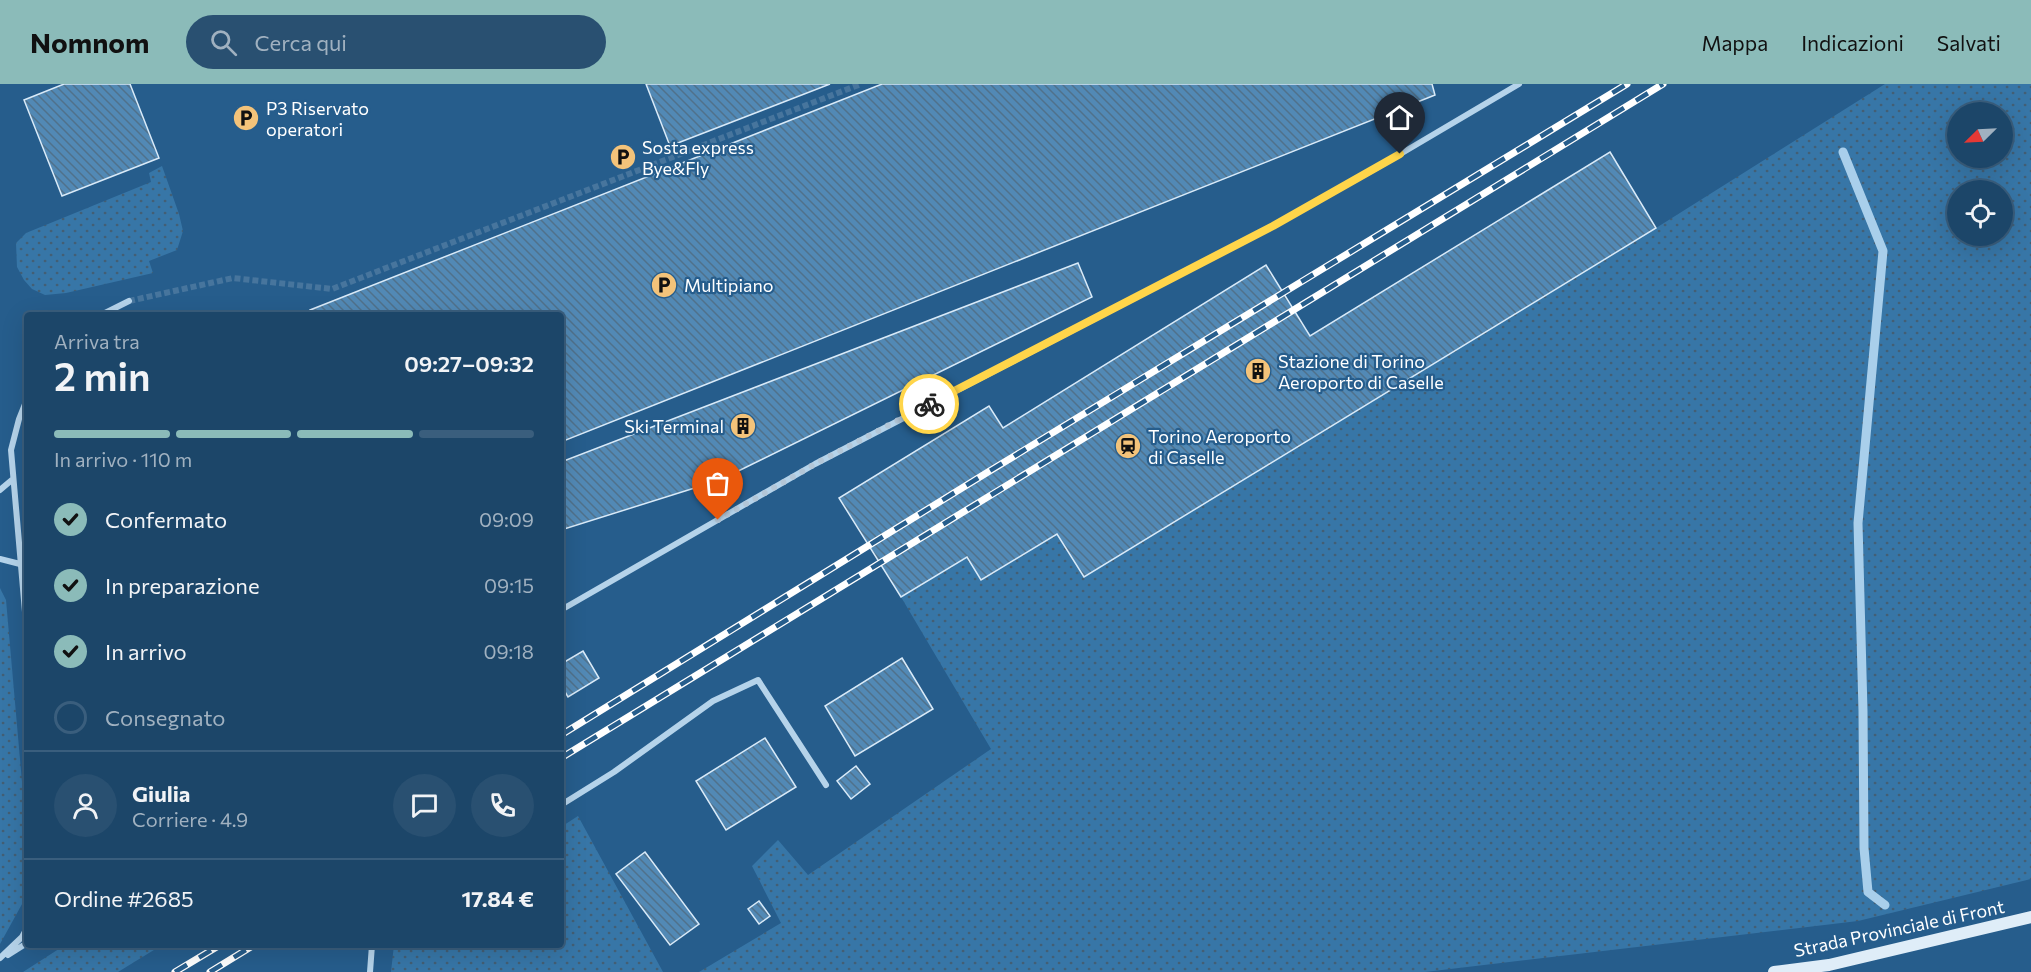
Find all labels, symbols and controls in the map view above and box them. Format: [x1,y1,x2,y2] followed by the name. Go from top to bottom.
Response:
[186,15,606,69] search box
[30,25,150,59] text: Nomnom
[207,26,240,59] icon: search
[255,29,347,56] text: Cerca qui
[1701,30,1768,55] text: Mappa
[1801,30,1904,55] text: Indicazioni
[1937,30,2001,55] text: Salvati
[1374,92,1425,154] pin
[266,97,369,140] place label: P3 Riservato operatori
[1383,101,1416,134] icon: home
[1947,102,2013,168] north arrow
[1947,102,2013,246] map controls
[231,103,261,133] parking icon: P3 Riservato operatori
[642,136,754,179] place label: Sosta express Bye&Fly
[608,142,638,172] parking icon: Sosta express Bye&Fly
[1947,180,2013,246] button: locate
[649,270,679,300] parking icon: Multipiano
[684,274,774,296] place label: Multipiano
[54,329,140,353] text: Arriva tra
[404,350,534,377] text: 09:27–09:32
[1278,350,1444,393] place label: Stazione di Torino Aeroporto di Caselle
[54,351,151,399] text: 2 min
[1243,356,1273,386] building icon: Stazione di Torino Aeroporto di Caselle
[899,374,959,434] courier
[913,388,946,421] icon: bike
[728,411,758,441] building icon: Ski Terminal
[624,415,724,437] place label: Ski Terminal
[1148,425,1291,468] place label: Torino Aeroporto di Caselle
[1113,431,1143,461] station icon: Torino Aeroporto di Caselle
[54,447,192,471] text: In arrivo · 110 m
[692,458,743,520] pin
[701,467,734,500] icon: bag
[54,503,87,536] icon: check
[105,506,227,533] text: Confermato
[479,507,534,531] text: 09:09
[54,569,87,602] icon: check
[105,572,260,599] text: In preparazione
[484,573,534,597] text: 09:15
[54,635,87,668] icon: check
[105,638,187,665] text: In arrivo
[483,639,534,663] text: 09:18
[105,704,225,731] text: Consegnato
[54,774,117,837] button: person
[393,774,456,837] button: chat
[471,774,534,837] button: phone
[132,780,190,807] text: Giulia
[132,807,248,831] text: Corriere · 4.9
[54,885,194,912] text: Ordine #2685
[461,885,534,912] text: 17.84 €
[1792,895,2006,961] street label: Strada Provinciale di Front

